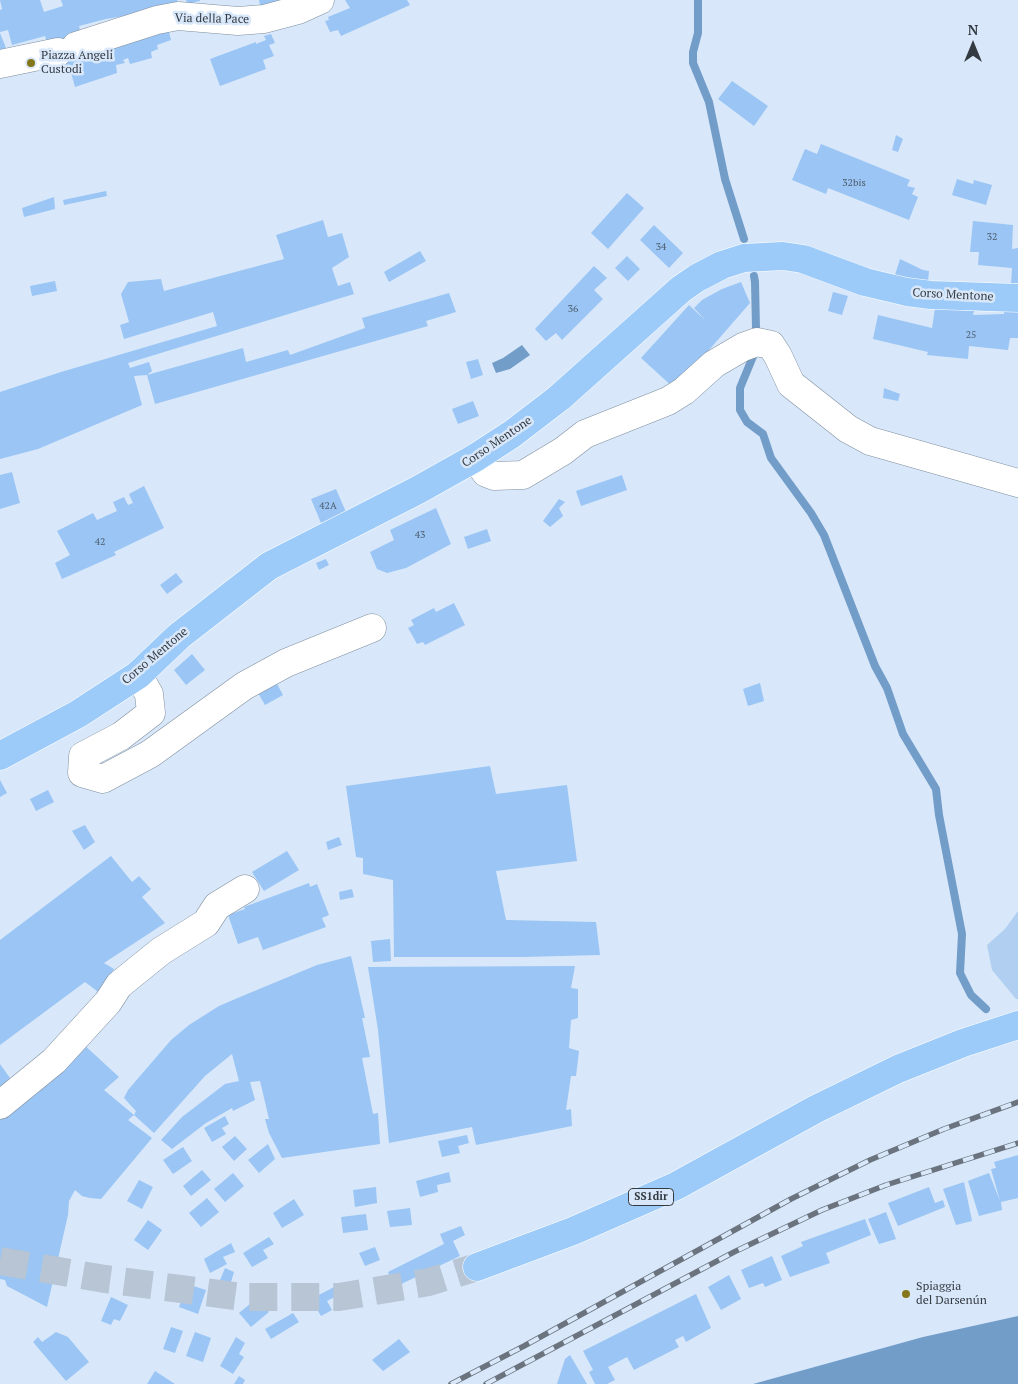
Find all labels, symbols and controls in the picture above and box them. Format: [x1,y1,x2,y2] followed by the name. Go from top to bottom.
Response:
[175,11,249,27] street label: Via della Pace
[948,20,998,70] north arrow
[968,20,978,39] text: N
[41,49,113,77] place label: Piazza Angeli Custodi
[25,57,37,69] marker: Piazza Angeli Custodi
[842,177,866,189] house number: 32bis
[987,231,997,243] house number: 32
[656,241,666,253] house number: 34
[912,286,994,304] street label: Corso Mentone
[568,303,578,315] house number: 36
[966,329,976,341] house number: 25
[459,413,535,471] street label: Corso Mentone
[319,500,337,512] house number: 42A
[415,529,425,541] house number: 43
[95,536,105,548] house number: 42
[119,624,191,688] street label: Corso Mentone
[628,1188,674,1206] road number: SS1dir
[916,1280,987,1308] place label: Spiaggia del Darsenún
[900,1288,912,1300] marker: Spiaggia del Darsenún

